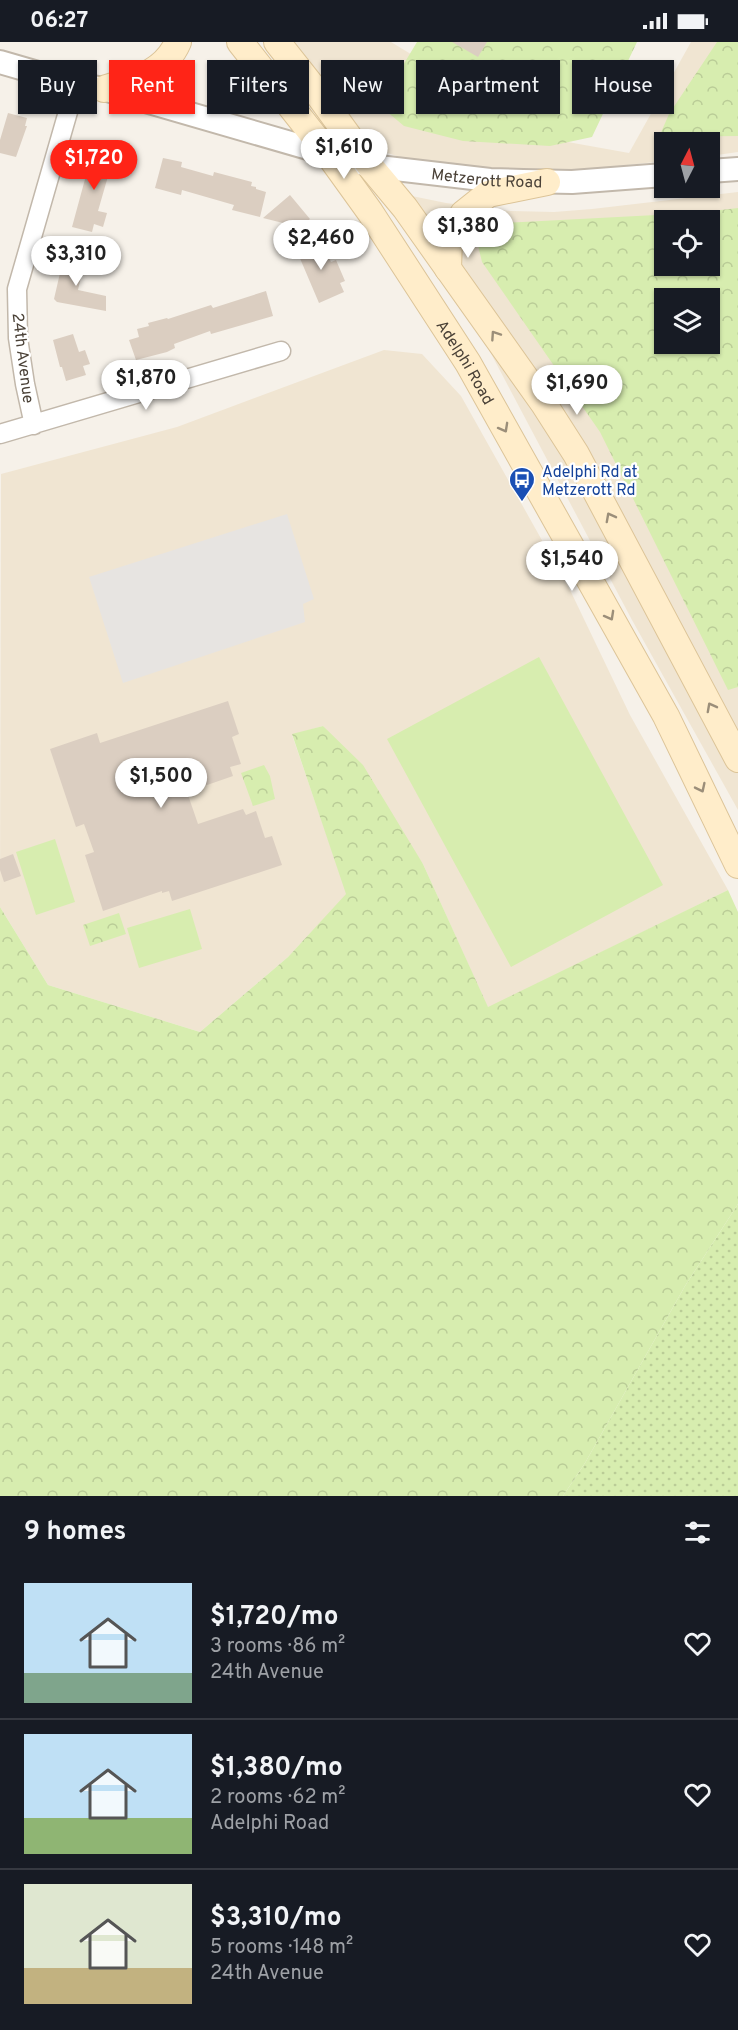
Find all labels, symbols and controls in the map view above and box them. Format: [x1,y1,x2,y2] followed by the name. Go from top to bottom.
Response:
[30,8,88,35] text: 06:27
[18,60,97,114] chip: Buy
[109,60,195,114] chip: Rent
[207,60,309,114] chip: Filters
[321,60,404,114] chip: New
[416,60,560,114] chip: Apartment
[572,60,674,114] chip: House
[295,129,393,180] pin: $1,610
[654,132,720,198] north arrow
[654,132,720,354] map controls
[315,135,373,161] text: $1,610
[45,140,143,191] pin: $1,720
[64,146,124,172] text: $1,720
[430,165,542,193] street label: Metzerott Road
[419,208,517,259] pin: $1,380
[654,210,720,276] button: locate
[437,214,499,240] text: $1,380
[272,220,370,271] pin: $2,460
[287,226,355,252] text: $2,460
[27,236,125,287] pin: $3,310
[45,242,107,268] text: $3,310
[654,288,720,354] button: layers
[7,312,37,405] street label: 24th Avenue
[431,317,497,409] street label: Adelphi Road
[491,331,502,342] one-way arrow
[97,360,195,411] pin: $1,870
[528,365,626,416] pin: $1,690
[115,366,177,392] text: $1,870
[545,371,609,397] text: $1,690
[497,422,508,432] one-way arrow
[542,463,638,501] place label: Adelphi Rd at Metzerott Rd
[507,465,537,503] bus stop icon: Adelphi Rd at Metzerott Rd
[605,512,617,523] one-way arrow
[523,541,621,592] pin: $1,540
[540,547,604,573] text: $1,540
[603,610,614,620] one-way arrow
[707,703,718,713] one-way arrow
[112,758,210,809] pin: $1,500
[129,764,193,790] text: $1,500
[694,782,706,793] one-way arrow
[24,1516,126,1549] text: 9 homes
[681,1516,714,1549] icon: filters
[210,1601,338,1634] text: $1,720/mo
[72,1607,144,1679] icon: home
[681,1627,714,1660] icon: heart
[210,1634,345,1660] text: 3 rooms · 86 m²
[210,1660,324,1686] text: 24th Avenue
[210,1752,343,1785] text: $1,380/mo
[72,1758,144,1830] icon: home
[681,1778,714,1811] icon: heart
[210,1785,346,1811] text: 2 rooms · 62 m²
[210,1811,329,1837] text: Adelphi Road
[210,1902,341,1935] text: $3,310/mo
[72,1908,144,1980] icon: home
[681,1928,714,1961] icon: heart
[210,1935,353,1961] text: 5 rooms · 148 m²
[210,1961,324,1987] text: 24th Avenue

